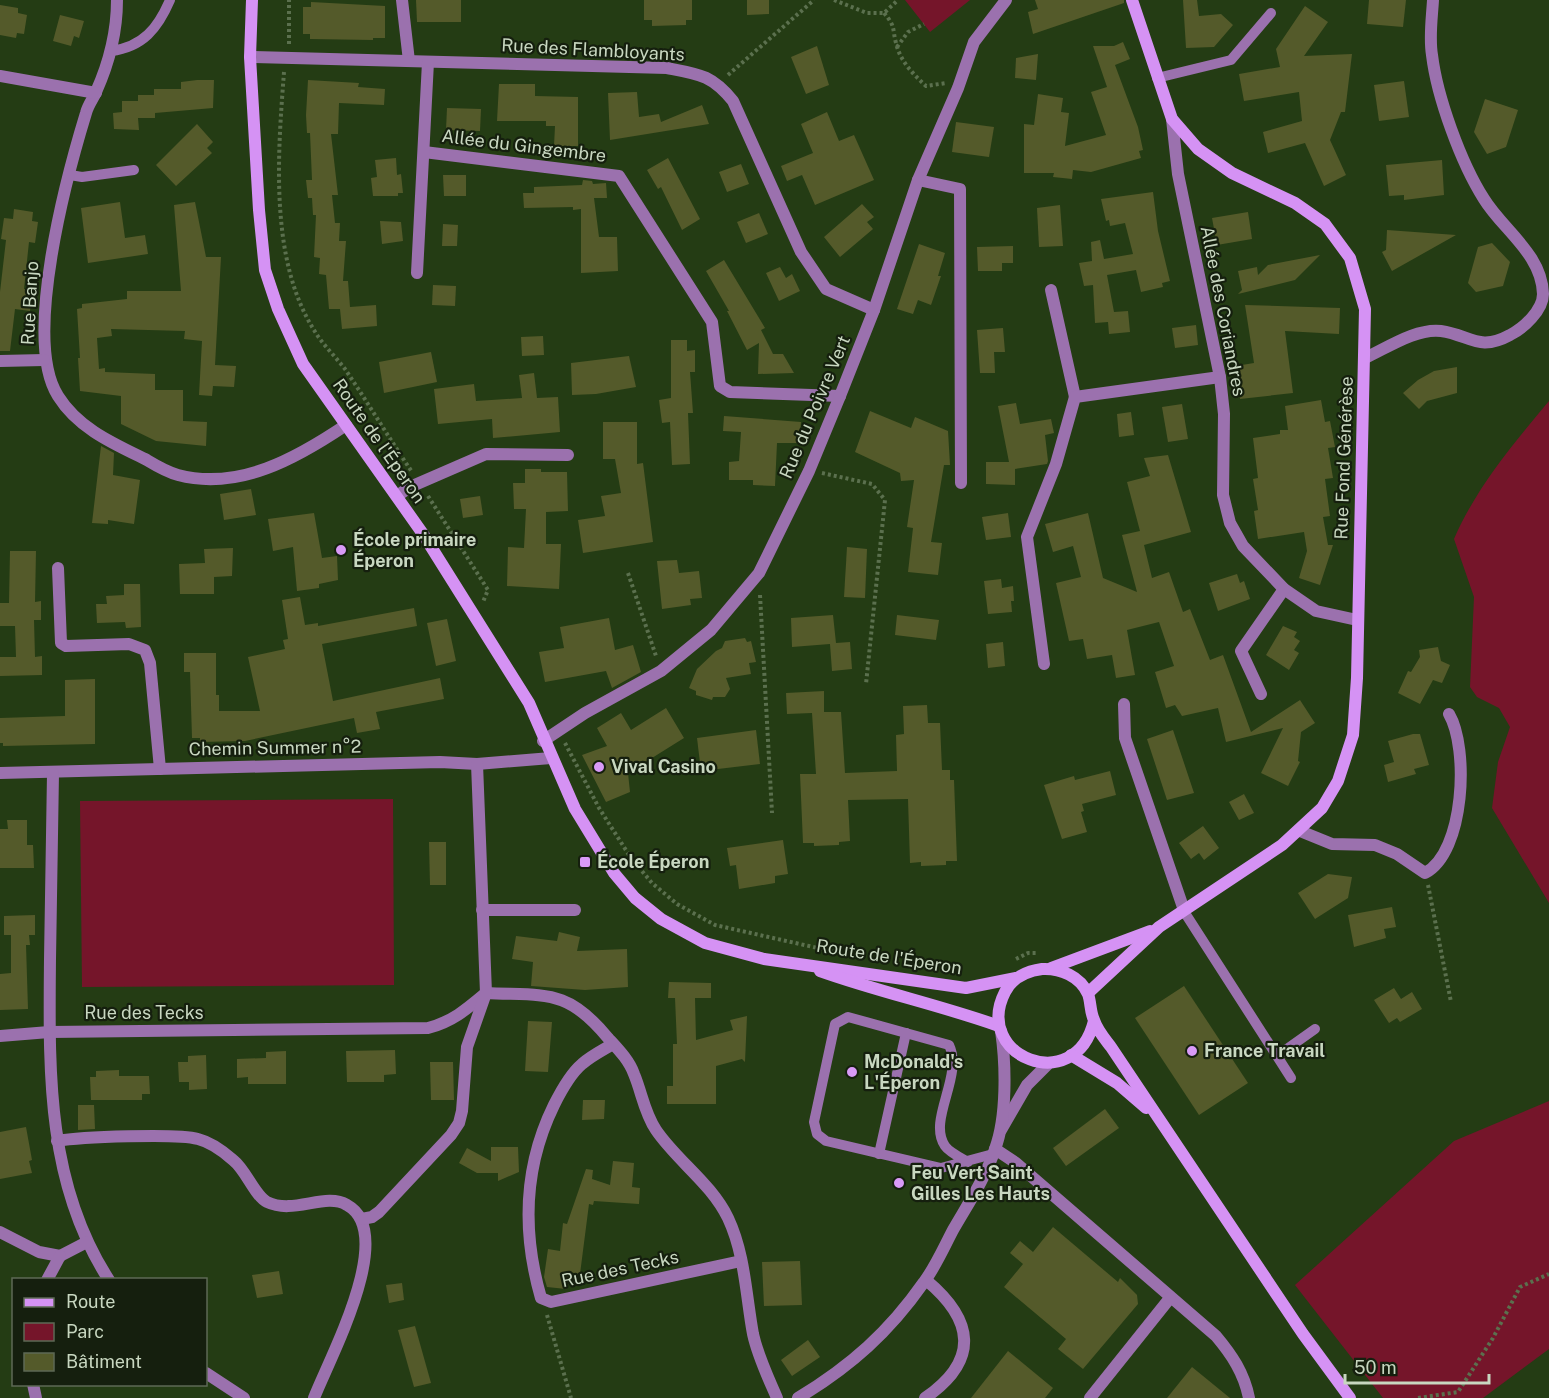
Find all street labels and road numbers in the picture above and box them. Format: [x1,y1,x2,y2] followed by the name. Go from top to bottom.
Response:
[501,34,685,65] street label: Rue des Flambloyants
[441,125,608,166] street label: Allée du Gingembre
[1197,224,1250,398] street label: Allée des Coriandres
[17,260,42,346] street label: Rue Banjo
[775,332,854,482] street label: Rue du Poivre Vert
[329,374,431,507] street label: Route de l'Éperon
[1330,376,1357,540] street label: Rue Fond Générèse
[188,735,362,760] street label: Chemin Summer n°2
[815,934,964,978] street label: Route de l'Éperon
[84,1002,204,1023] street label: Rue des Tecks
[559,1246,680,1291] street label: Rue des Tecks

